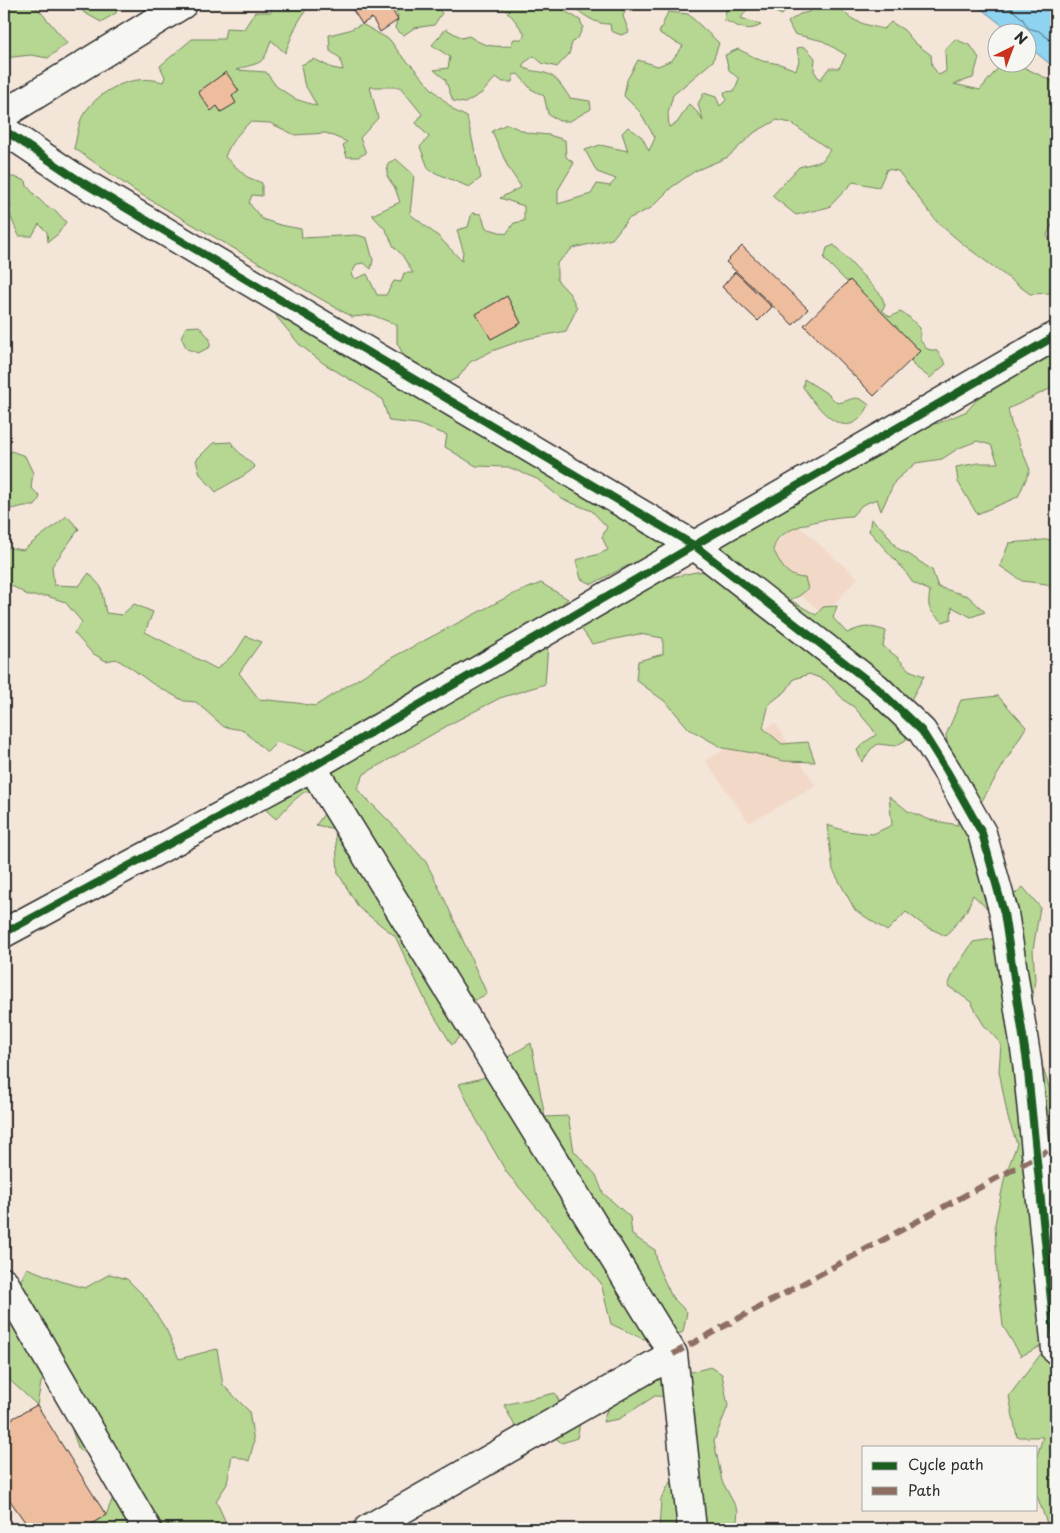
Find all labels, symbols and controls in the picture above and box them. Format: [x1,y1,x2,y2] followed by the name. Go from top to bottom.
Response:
[988,22,1038,72] north arrow
[1010,26,1032,49] text: N
[862,1446,1038,1510] legend
[908,1452,984,1475] text: Cycle path
[908,1478,940,1501] text: Path

